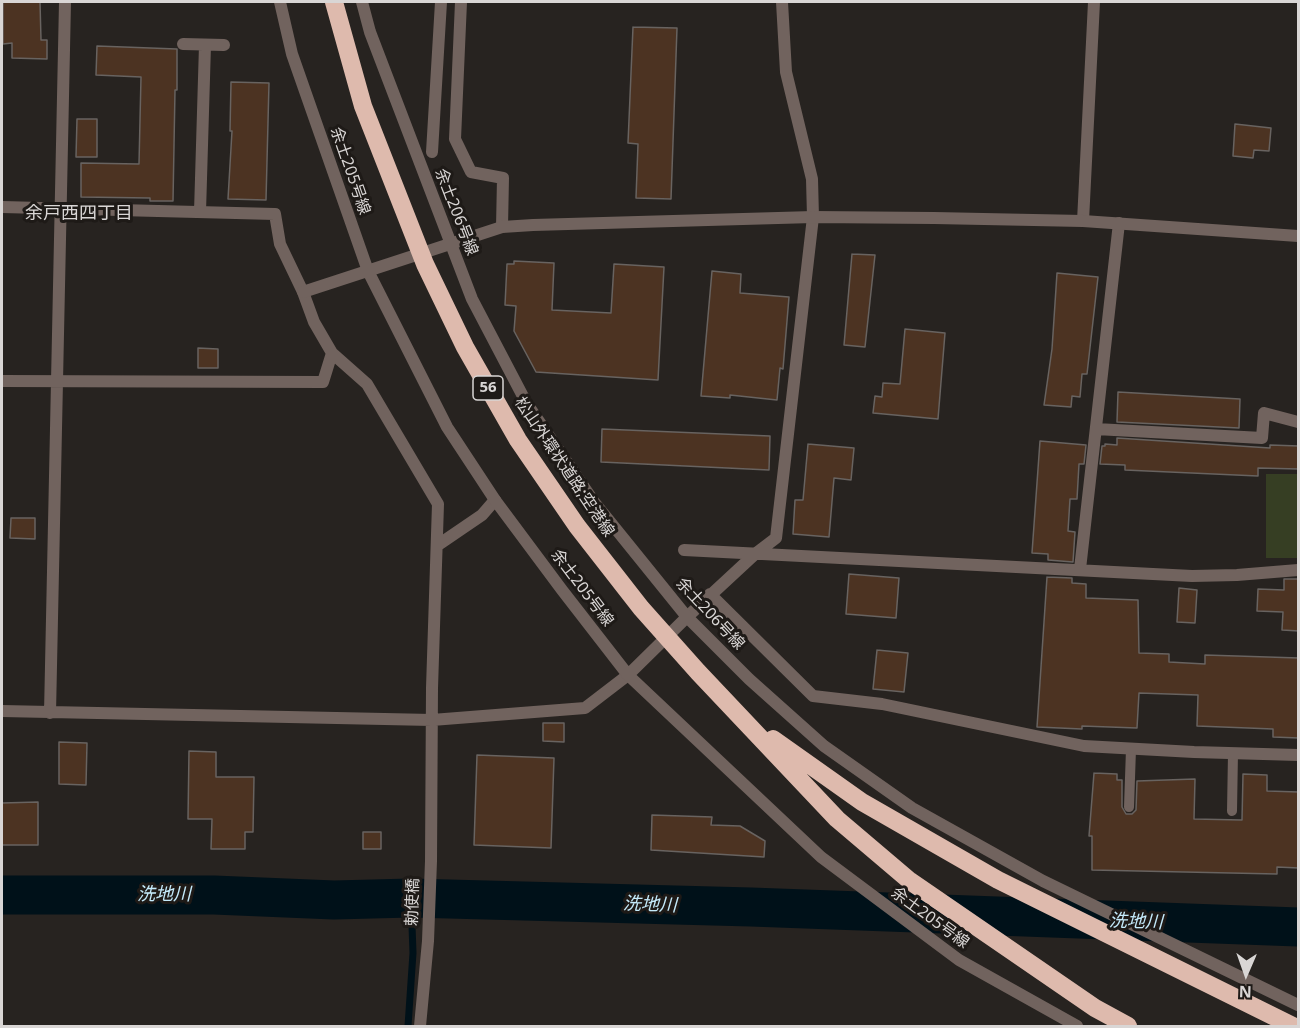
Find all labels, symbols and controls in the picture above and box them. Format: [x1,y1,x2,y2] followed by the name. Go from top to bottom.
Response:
[326,125,374,217] street label: 余土205号線
[431,166,481,258] street label: 余土206号線
[25,203,133,225] district label: 余戸西四丁目
[473,376,503,400] road number: 56
[510,394,618,540] street label: 松山外環状道路;空港線
[547,546,617,630] street label: 余土205号線
[672,574,748,654] street label: 余土206号線
[403,878,423,926] street label: 勅使橋
[887,883,973,953] street label: 余土205号線
[137,884,191,906] water label: 洗地川
[623,893,677,917] water label: 洗地川
[1109,910,1163,934] water label: 洗地川
[1216,944,1276,1004] north arrow
[1238,981,1252,1003] text: N

